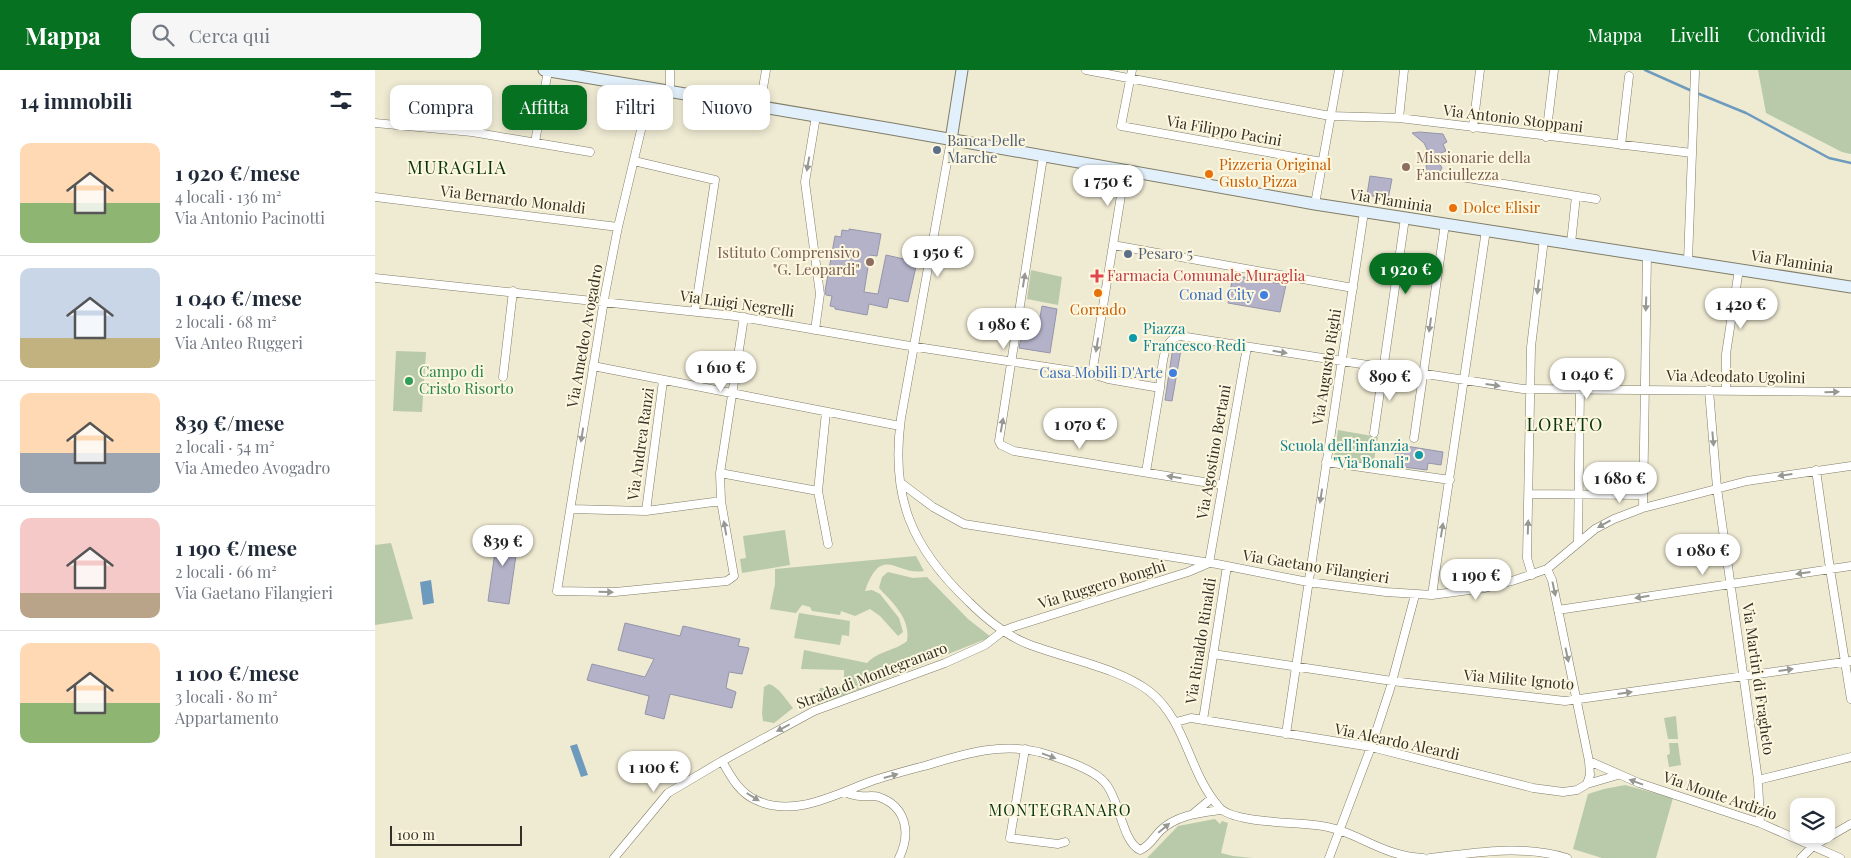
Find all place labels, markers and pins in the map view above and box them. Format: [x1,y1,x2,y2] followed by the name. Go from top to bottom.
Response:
[947,130,1026,167] place label: Banca Delle Marche
[931,144,943,156] marker: Banca Delle Marche
[1416,147,1531,184] place label: Missionarie della Fanciullezza
[1219,154,1331,191] place label: Pizzeria Original Gusto Pizza
[1400,161,1412,173] marker: Missionarie della Fanciullezza
[1062,164,1154,207] pin: 1 750 €
[1203,168,1215,180] marker: Pizzeria Original Gusto Pizza
[1463,197,1541,217] place label: Dolce Elisir
[1447,202,1459,214] marker: Dolce Elisir
[892,236,984,278] pin: 1 950 €
[717,242,860,279] place label: Istituto Comprensivo "G. Leopardi"
[1138,243,1193,263] place label: Pesaro 5
[1122,248,1134,260] marker: Pesaro 5
[1360,252,1452,295] pin: 1 920 €
[864,256,876,268] marker: Istituto Comprensivo "G. Leopardi"
[1107,265,1306,285] place label: Farmacia Comunale Muraglia
[1091,270,1103,282] marker: Farmacia Comunale Muraglia
[1179,284,1254,304] place label: Conad City
[1092,287,1104,299] marker: Corrado
[1695,288,1787,330] pin: 1 420 €
[1258,289,1270,301] marker: Conad City
[1070,299,1126,319] place label: Corrado
[958,308,1050,350] pin: 1 980 €
[1143,318,1246,355] place label: Piazza Francesco Redi
[1127,332,1139,344] marker: Piazza Francesco Redi
[675,350,767,393] pin: 1 610 €
[1541,358,1633,400] pin: 1 040 €
[1355,360,1425,402] pin: 890 €
[419,361,514,398] place label: Campo di Cristo Risorto
[1039,362,1163,382] place label: Casa Mobili D'Arte
[1167,367,1179,379] marker: Casa Mobili D'Arte
[403,375,415,387] marker: Campo di Cristo Risorto
[1034,408,1126,450] pin: 1 070 €
[1280,435,1410,472] place label: Scuola dell'infanzia "Via Bonali"
[1413,449,1425,461] marker: Scuola dell'infanzia "Via Bonali"
[1574,462,1666,504] pin: 1 680 €
[468,524,538,567] pin: 839 €
[1657,534,1749,576] pin: 1 080 €
[1430,558,1522,601] pin: 1 190 €
[608,750,700,793] pin: 1 100 €

